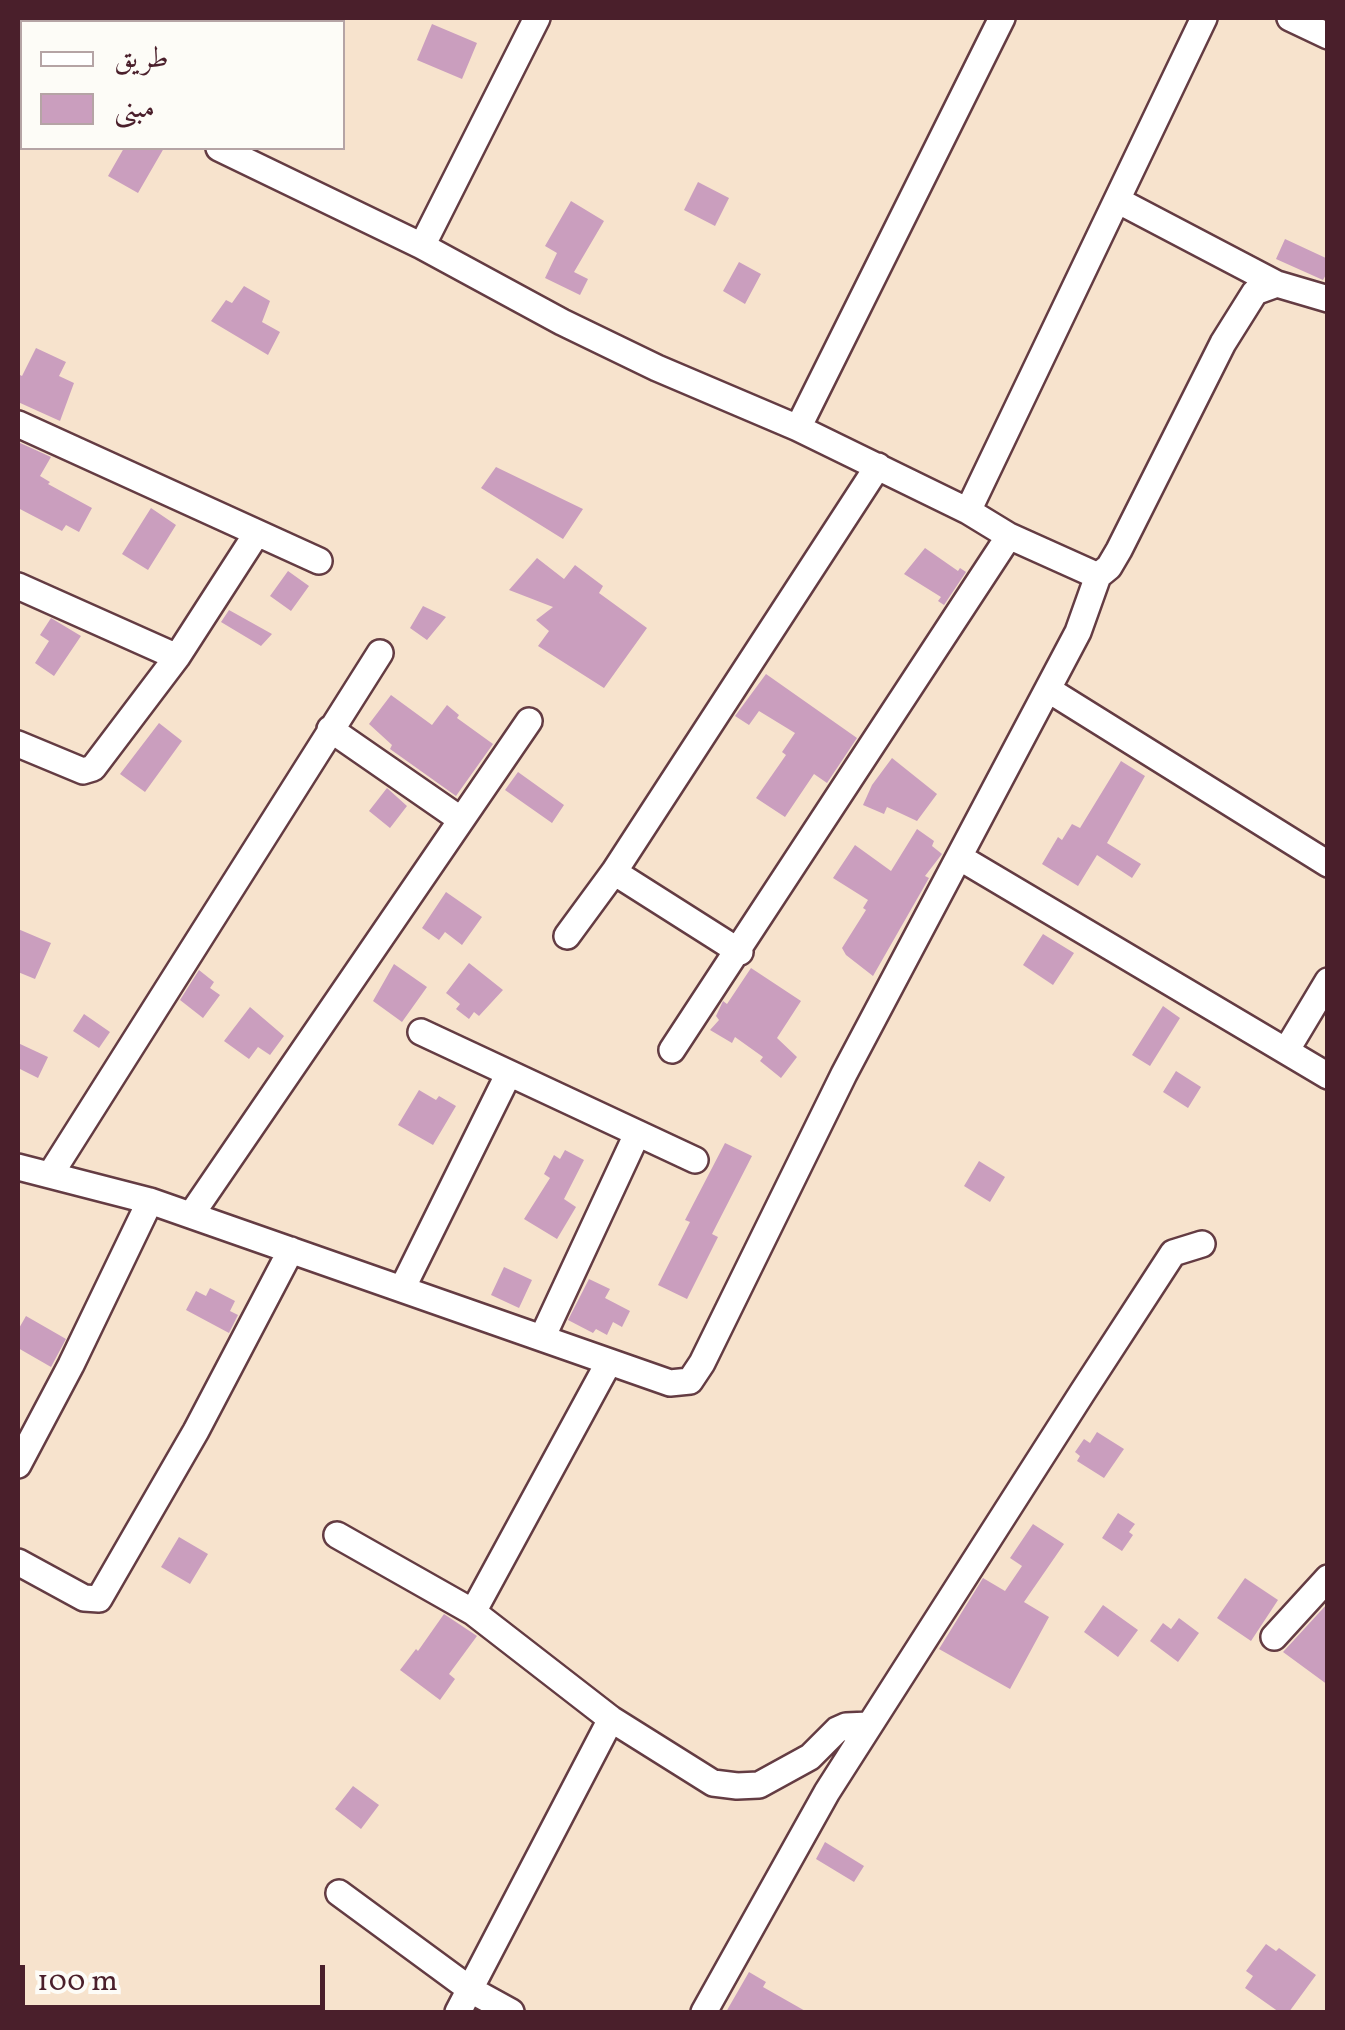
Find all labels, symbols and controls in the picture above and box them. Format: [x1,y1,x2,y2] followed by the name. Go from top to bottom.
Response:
[20,20,345,150] legend
[114,38,169,80] text: طريق
[114,88,155,130] text: مبنى
[25,1945,330,2007] scale bar
[37,1961,118,2003] text: 100 m

